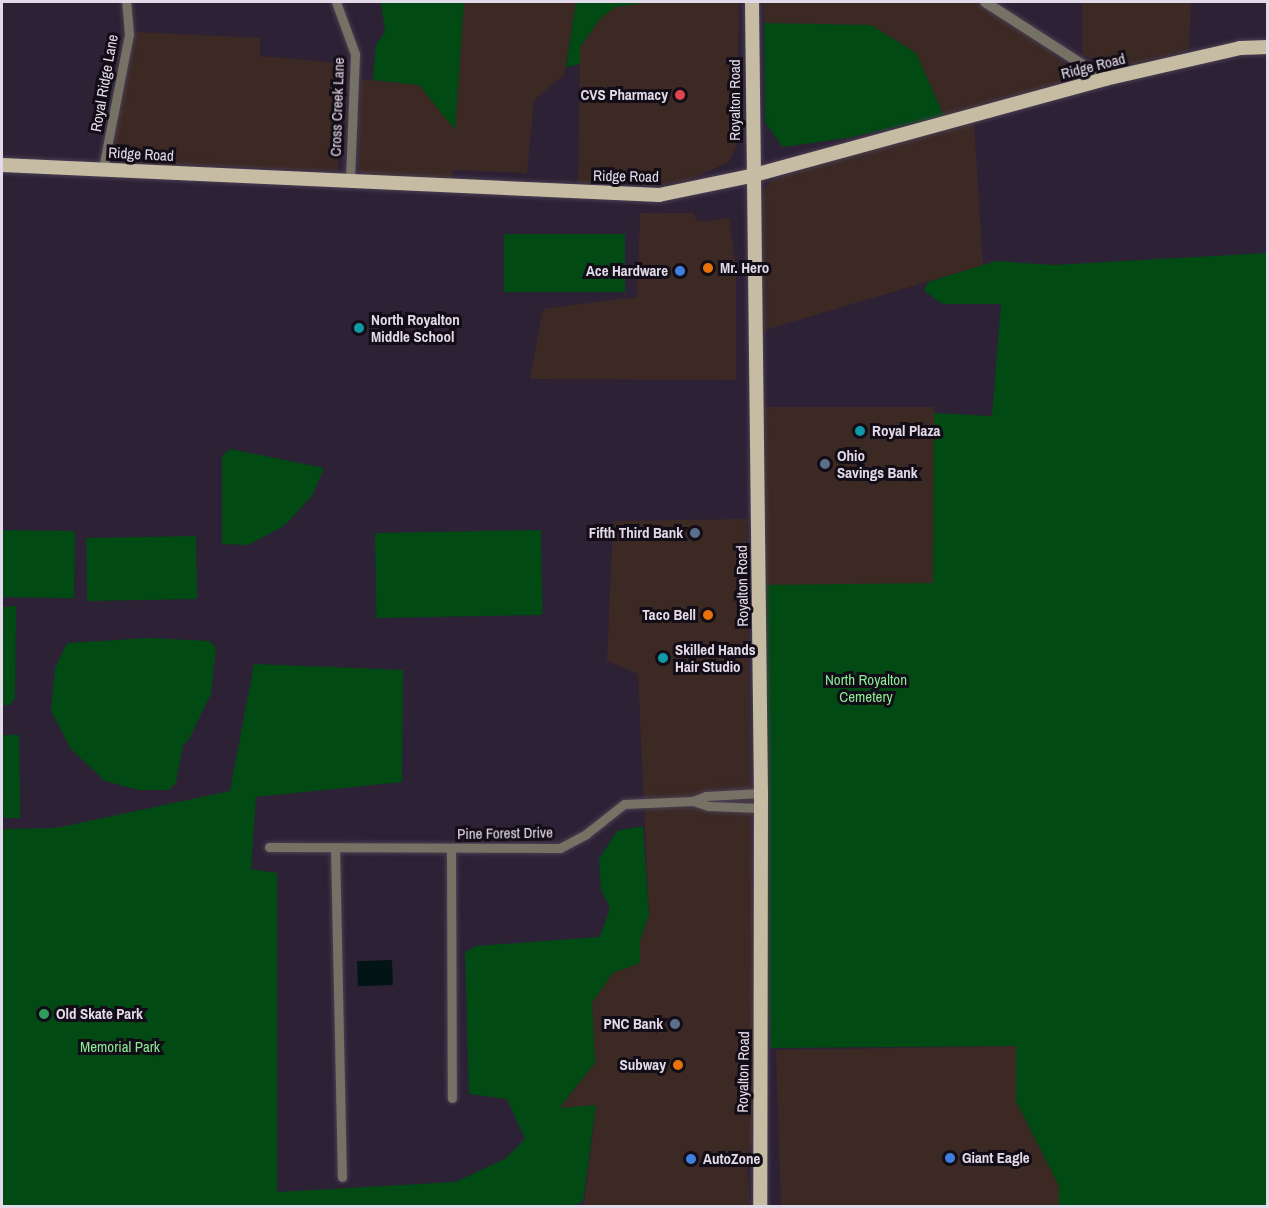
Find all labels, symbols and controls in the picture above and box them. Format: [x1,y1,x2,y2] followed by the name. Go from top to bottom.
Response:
[87,33,121,133] street label: Royal Ridge Lane
[1059,49,1127,83] street label: Ridge Road
[326,57,348,157] street label: Cross Creek Lane
[726,59,744,141] street label: Royalton Road
[580,86,668,104] place label: CVS Pharmacy
[673,88,687,102] marker: CVS Pharmacy
[108,143,174,165] street label: Ridge Road
[593,166,659,186] street label: Ridge Road
[720,259,769,277] place label: Mr. Hero
[701,261,715,275] marker: Mr. Hero
[586,262,668,280] place label: Ace Hardware
[673,264,687,278] marker: Ace Hardware
[371,310,460,345] place label: North Royalton Middle School
[352,321,366,335] marker: North Royalton Middle School
[872,422,940,440] place label: Royal Plaza
[853,424,867,438] marker: Royal Plaza
[837,446,918,481] place label: Ohio Savings Bank
[818,457,832,471] marker: Ohio Savings Bank
[589,524,683,542] place label: Fifth Third Bank
[688,526,702,540] marker: Fifth Third Bank
[732,545,752,627] street label: Royalton Road
[642,606,696,624] place label: Taco Bell
[701,608,715,622] marker: Taco Bell
[675,640,756,675] place label: Skilled Hands Hair Studio
[656,651,670,665] marker: Skilled Hands Hair Studio
[825,670,907,705] park label: North Royalton Cemetery
[457,823,553,843] street label: Pine Forest Drive
[56,1005,143,1023] place label: Old Skate Park
[37,1007,51,1021] marker: Old Skate Park
[604,1015,663,1033] place label: PNC Bank
[668,1017,682,1031] marker: PNC Bank
[733,1031,753,1113] street label: Royalton Road
[80,1038,160,1056] park label: Memorial Park
[620,1056,666,1074] place label: Subway
[671,1058,685,1072] marker: Subway
[962,1149,1030,1167] place label: Giant Eagle
[703,1150,760,1168] place label: AutoZone
[943,1151,957,1165] marker: Giant Eagle
[684,1152,698,1166] marker: AutoZone

